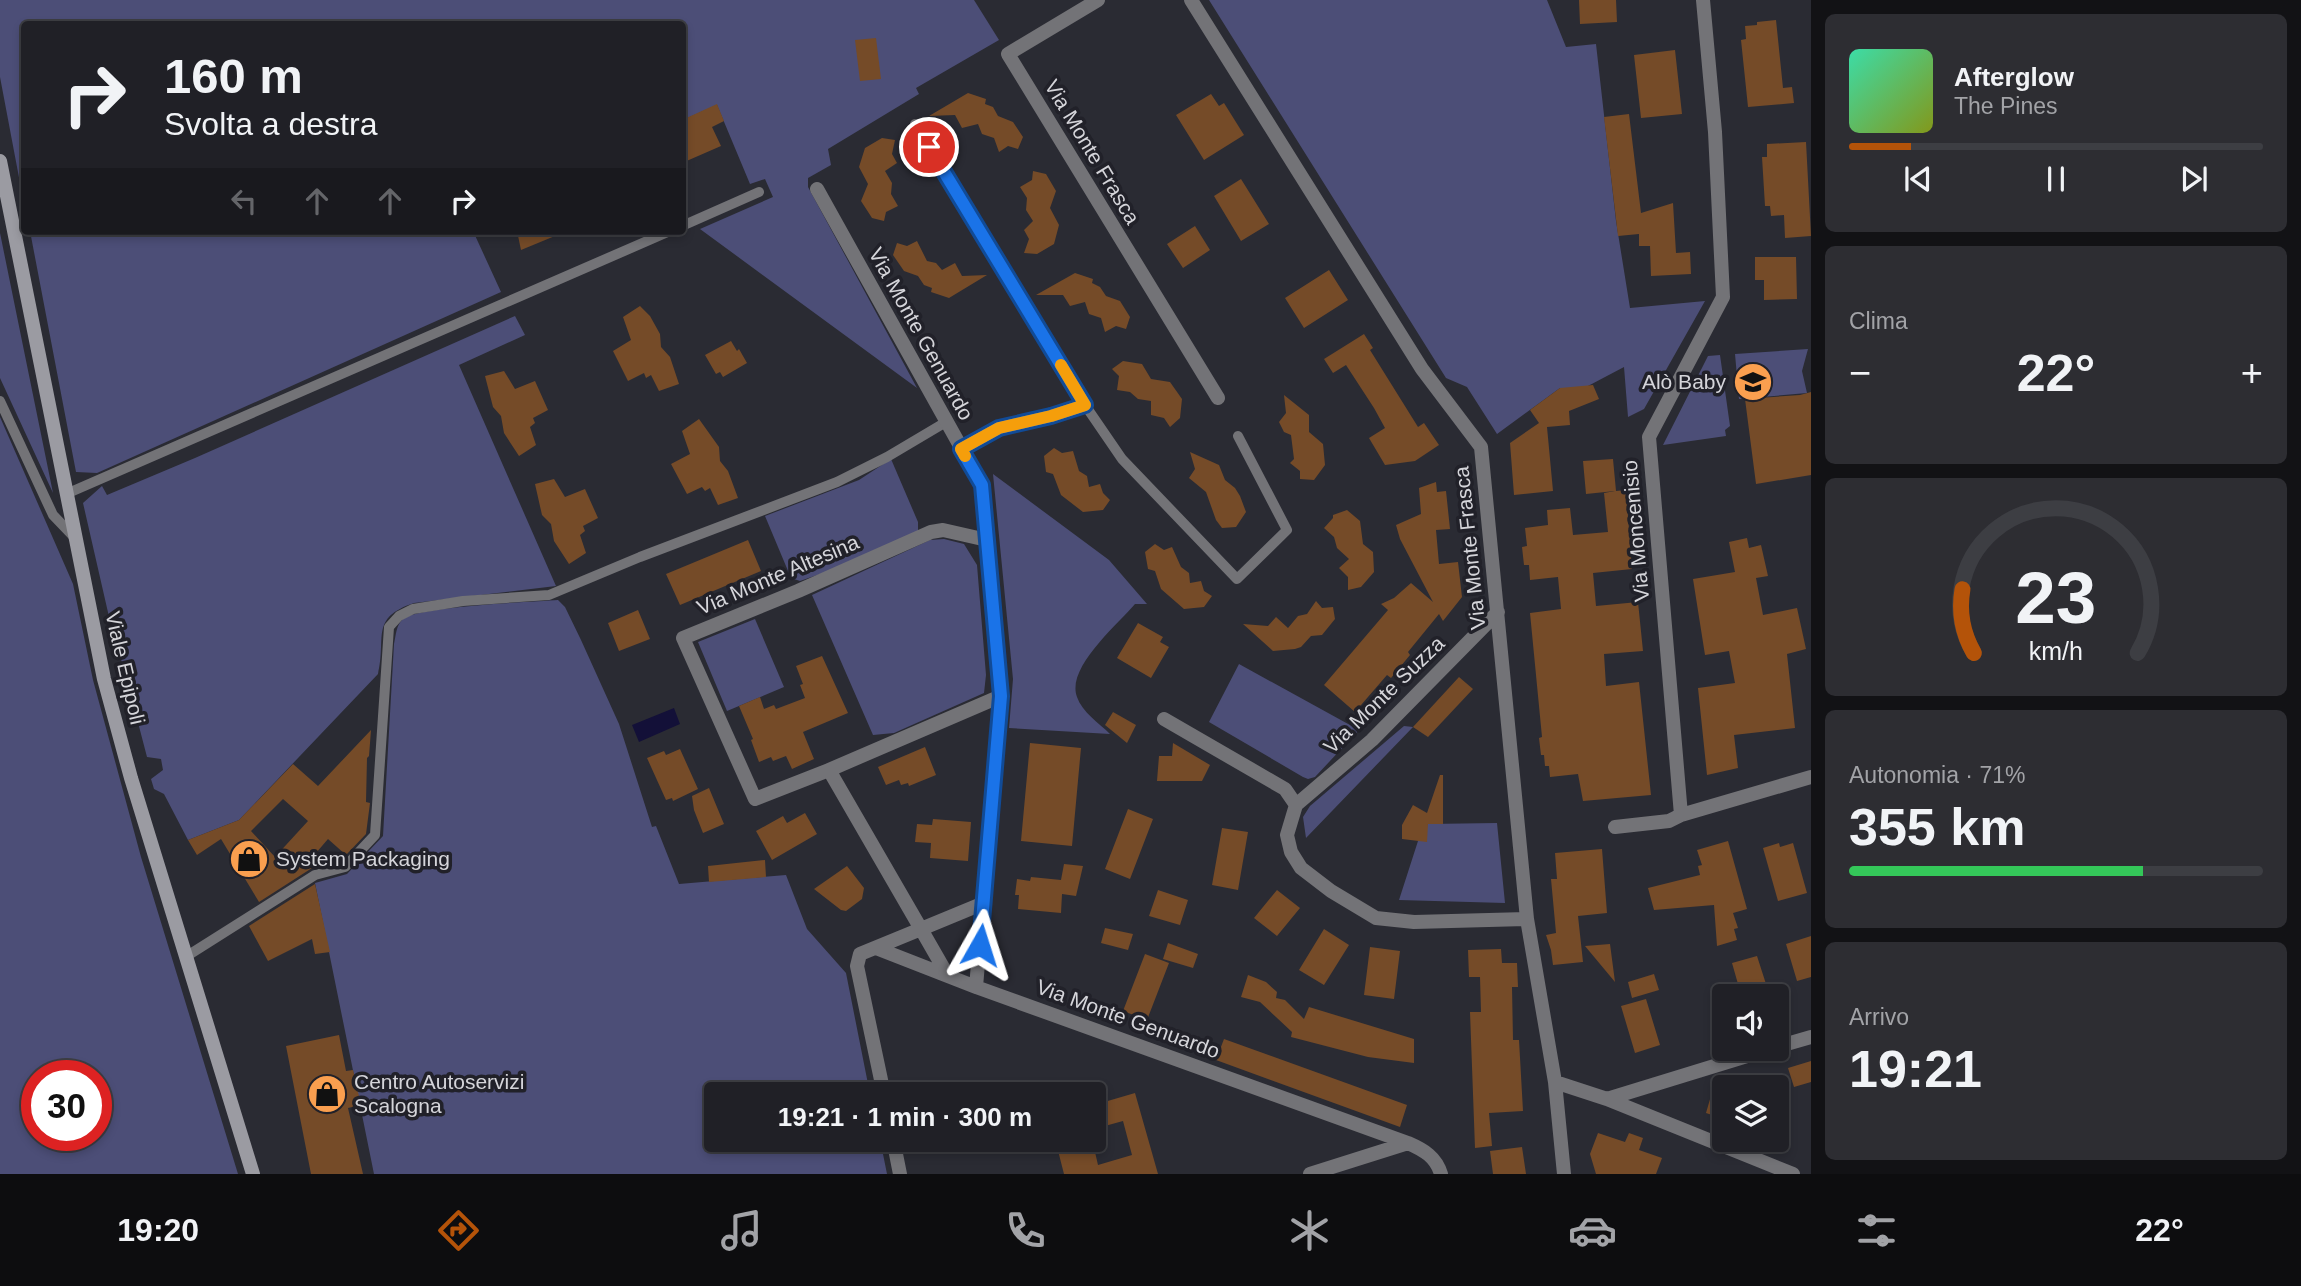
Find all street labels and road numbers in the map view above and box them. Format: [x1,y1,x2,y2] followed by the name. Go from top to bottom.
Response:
[1040,75,1145,228] street label: Via Monte Frasca
[864,244,978,424] street label: Via Monte Genuardo
[1618,459,1653,603] street label: Via Moncenisio
[1449,465,1490,631] street label: Via Monte Frasca
[693,530,862,619] street label: Via Monte Altesina
[101,609,150,727] street label: Viale Epipoli
[1319,631,1449,758] street label: Via Monte Suzza
[1033,975,1223,1062] street label: Via Monte Genuardo

